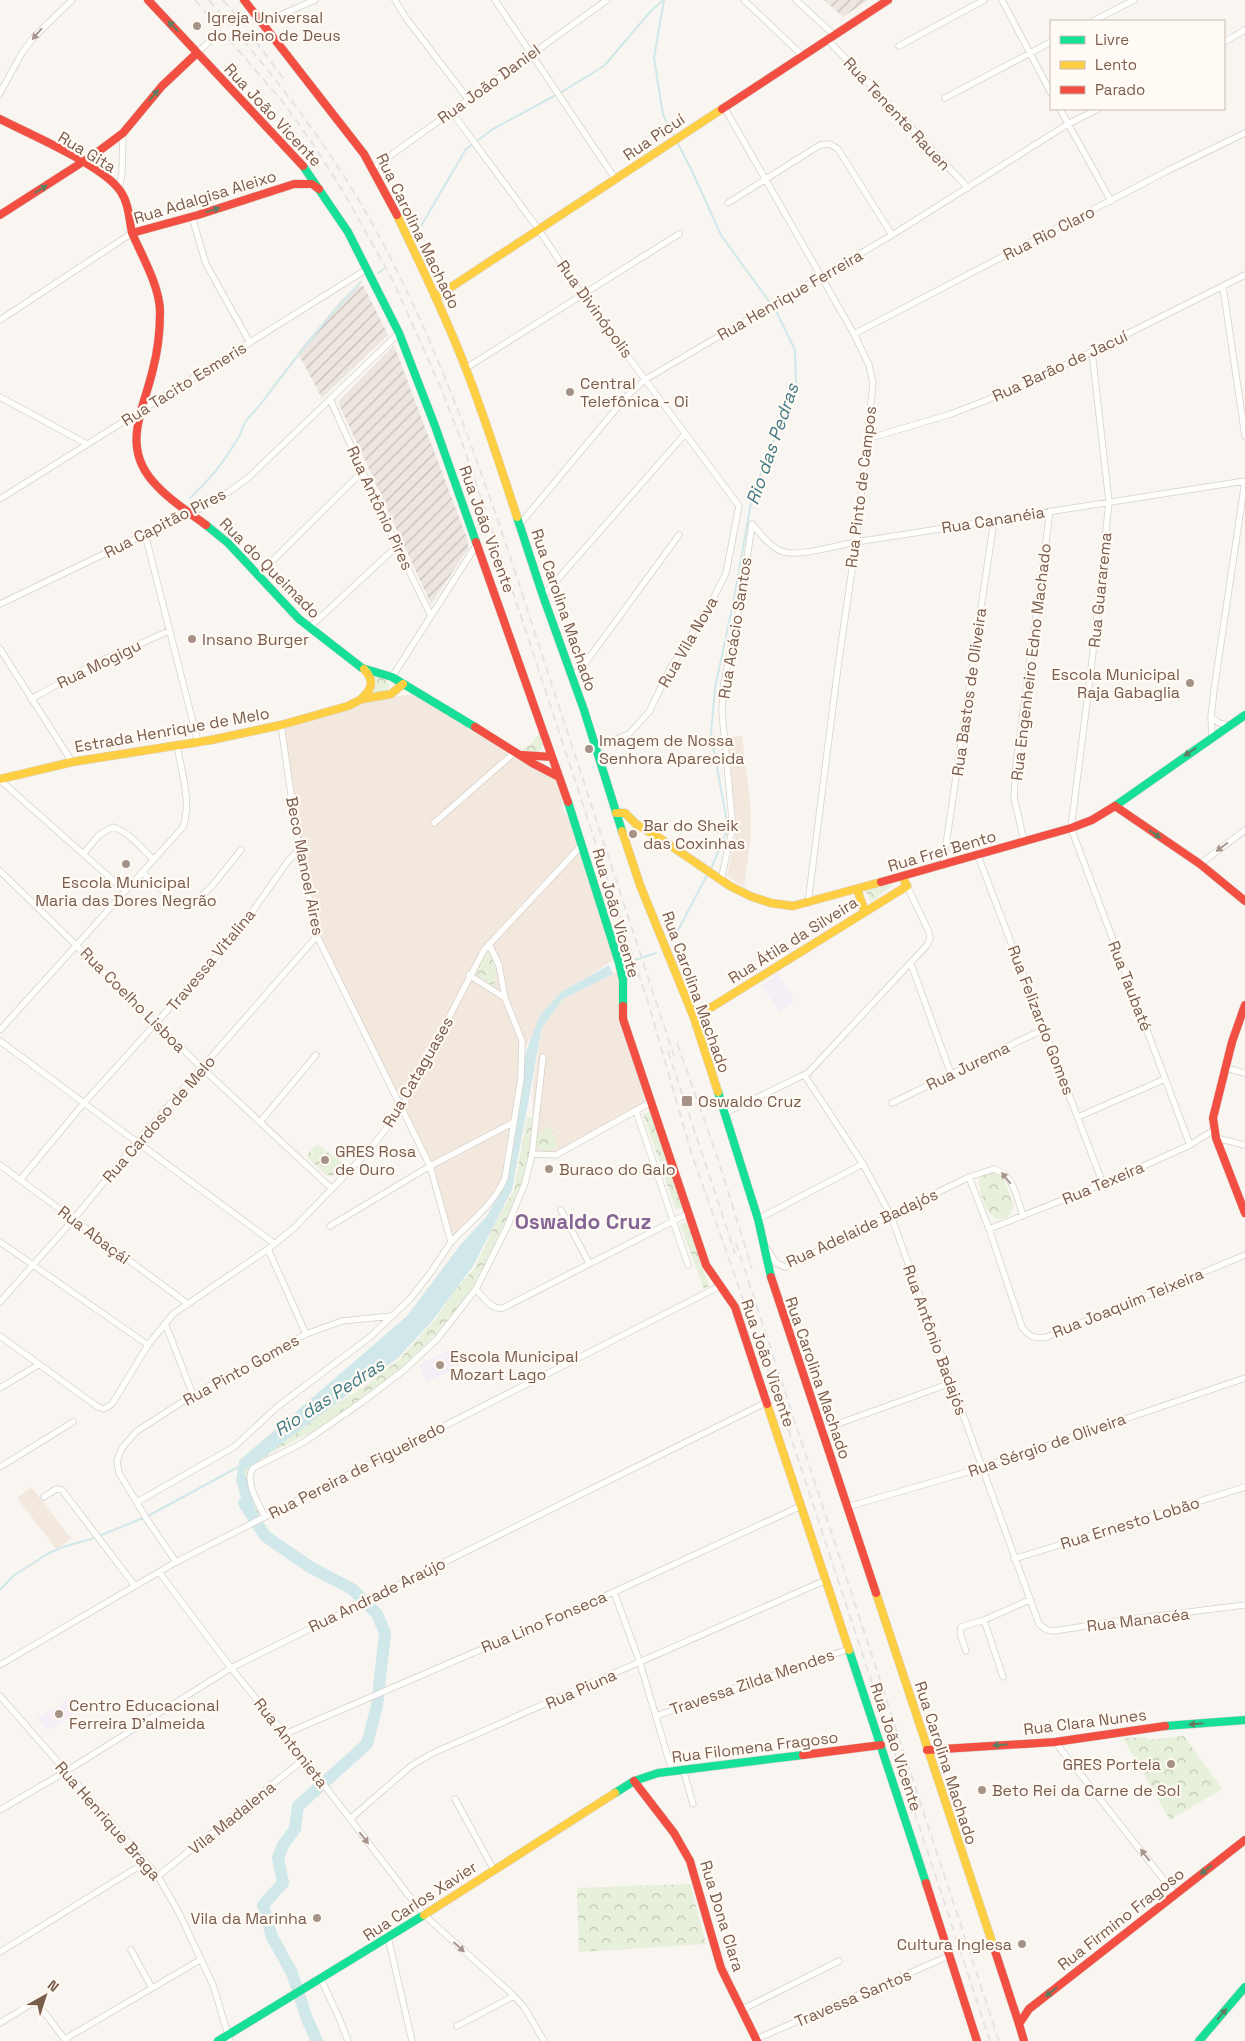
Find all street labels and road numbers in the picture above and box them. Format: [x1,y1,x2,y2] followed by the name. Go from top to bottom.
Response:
[433,40,545,128] street label: Rua João Daniel
[839,53,955,175] street label: Rua Tenente Rauen
[220,59,326,171] street label: Rua João Vicente
[619,109,689,165] street label: Rua Picuí
[54,126,120,178] street label: Rua Gita
[371,150,465,312] street label: Rua Carolina Machado
[131,165,279,229] street label: Rua Adalgisa Aleixo
[1000,201,1098,265] street label: Rua Rio Claro
[713,245,867,345] street label: Rua Henrique Ferreira
[552,256,638,362] street label: Rua Divinópolis
[989,325,1131,407] street label: Rua Barão de Jacuí
[118,337,250,431] street label: Rua Tacito Esmeris
[841,405,881,569] street label: Rua Pinto de Campos
[342,443,418,573] street label: Rua Antônio Pires
[454,462,520,596] street label: Rua João Vicente
[100,483,230,563] street label: Rua Capitão Pires
[940,501,1046,539] street label: Rua Cananéia
[215,513,325,623] street label: Rua do Queimado
[526,526,602,694] street label: Rua Carolina Machado
[1084,531,1116,649] street label: Rua Guararema
[1006,542,1056,782] street label: Rua Engenheiro Edno Machado
[713,556,757,700] street label: Rua Acácio Santos
[653,593,723,691] street label: Rua Vila Nova
[947,606,991,778] street label: Rua Bastos de Oliveira
[53,635,145,693] street label: Rua Mogigu
[73,703,271,757] street label: Estrada Henrique de Melo
[281,795,329,937] street label: Beco Manoel Aires
[885,826,999,876] street label: Rua Frei Bento
[587,846,645,980] street label: Rua João Vicente
[724,892,862,988] street label: Rua Átila da Silveira
[162,904,260,1016] street label: Travessa Vitalina
[657,908,735,1076] street label: Rua Carolina Machado
[1103,938,1157,1034] street label: Rua Taubaté
[1003,942,1079,1098] street label: Rua Felizardo Gomes
[76,943,190,1057] street label: Rua Coelho Lisboa
[378,1013,458,1131] street label: Rua Cataguases
[923,1037,1013,1095] street label: Rua Jurema
[98,1051,220,1187] street label: Rua Cardoso de Melo
[1059,1156,1147,1210] street label: Rua Texeira
[783,1184,941,1272] street label: Rua Adelaide Badajós
[54,1201,134,1269] street label: Rua Abaçái
[898,1262,972,1418] street label: Rua Antônio Badajós
[1049,1263,1207,1343] street label: Rua Joaquim Teixeira
[780,1294,856,1462] street label: Rua Carolina Machado
[736,1296,800,1430] street label: Rua João Vicente
[179,1329,303,1411] street label: Rua Pinto Gomes
[965,1408,1129,1482] street label: Rua Sérgio de Oliveira
[265,1416,449,1524] street label: Rua Pereira de Figueiredo
[1058,1492,1202,1554] street label: Rua Ernesto Lobão
[305,1553,449,1637] street label: Rua Andrade Araújo
[478,1586,610,1658] street label: Rua Lino Fonseca
[1085,1603,1191,1637] street label: Rua Manacéa
[667,1644,837,1720] street label: Travessa Zilda Mendes
[542,1664,620,1714] street label: Rua Piuna
[910,1679,982,1847] street label: Rua Carolina Machado
[865,1680,927,1814] street label: Rua João Vicente
[249,1694,333,1792] street label: Rua Antonieta
[1022,1704,1148,1740] street label: Rua Clara Nunes
[670,1726,840,1768] street label: Rua Filomena Fragoso
[50,1757,166,1885] street label: Rua Henrique Braga
[184,1777,280,1859] street label: Vila Madalena
[359,1856,481,1946] street label: Rua Carlos Xavier
[695,1858,749,1974] street label: Rua Dona Clara
[1053,1863,1189,1975] street label: Rua Firmino Fragoso
[792,1964,914,2032] street label: Travessa Santos

